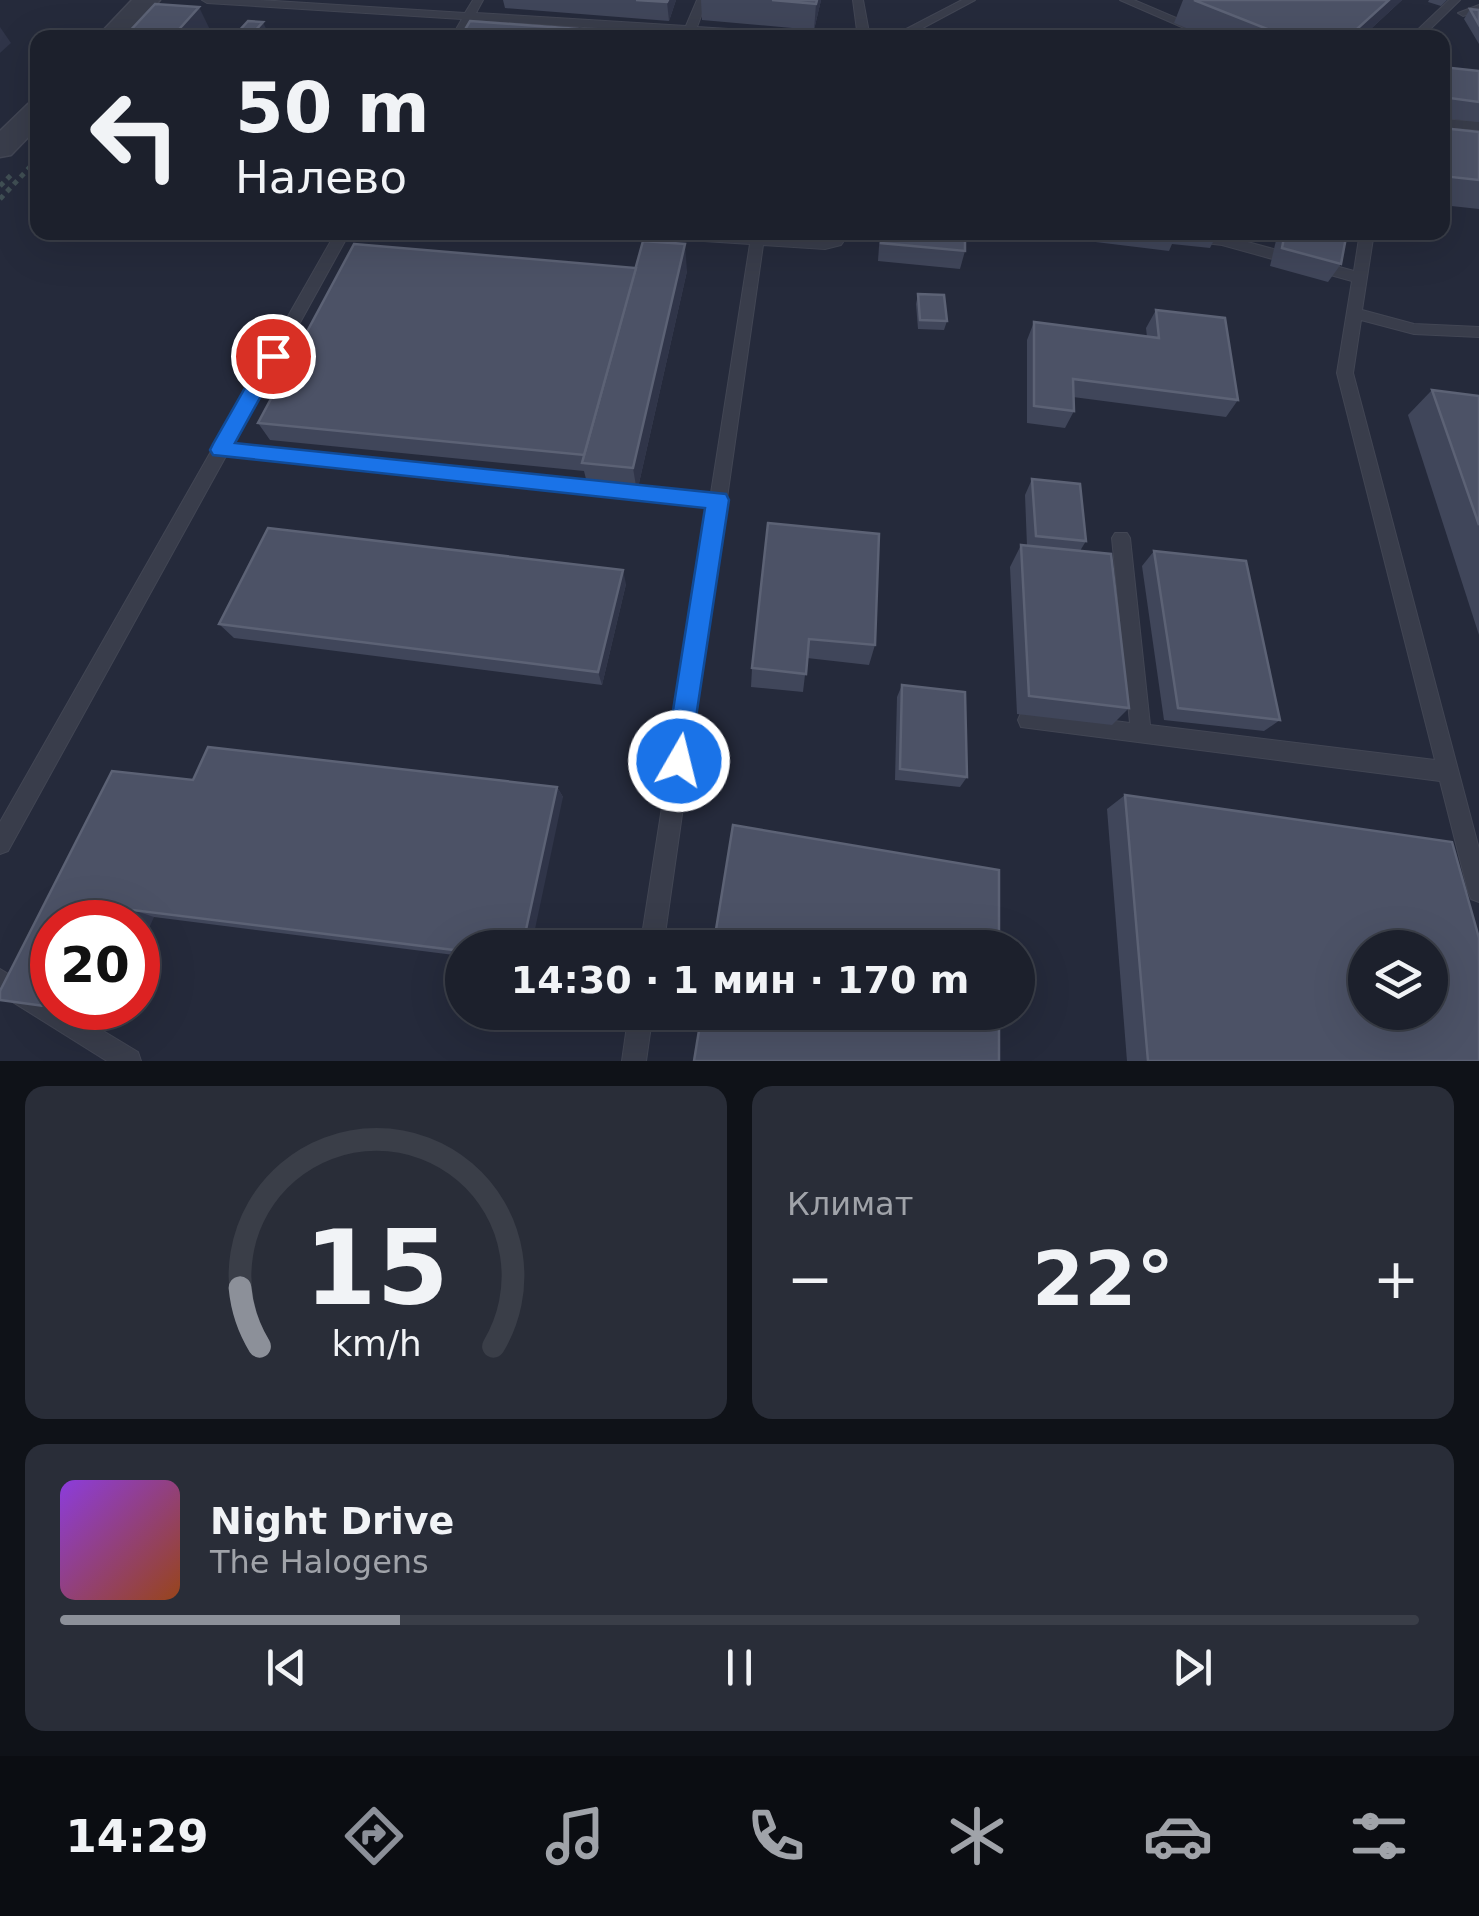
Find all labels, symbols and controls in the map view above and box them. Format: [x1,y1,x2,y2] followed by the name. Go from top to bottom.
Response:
[235,67,430,149] text: 50 m
[70,70,200,200] icon: left
[235,151,407,204] text: Налево
[231,314,316,399] pin
[246,329,301,384] icon: arrive
[627,709,731,813] position arrow
[30,900,160,1030] speed limit sign: 20
[1348,930,1448,1030] map controls
[1348,930,1448,1030] button: layers
[511,958,969,1002] text: 14:30 · 1 мин · 170 m
[787,1185,913,1223] text: Климат
[304,1207,448,1329] text: 15
[1032,1235,1174,1323] text: 22°
[787,1247,833,1311] text: −
[1373,1247,1419,1311] text: +
[331,1323,421,1364] text: km/h
[210,1499,454,1543] text: Night Drive
[210,1543,429,1581] text: The Halogens
[259,1640,314,1695] icon: previous
[712,1640,767,1695] icon: pause
[1165,1640,1220,1695] icon: next
[339,1801,409,1871] icon: directions
[540,1801,610,1871] icon: music
[741,1801,811,1871] icon: phone
[942,1801,1012,1871] icon: climate
[1143,1801,1213,1871] icon: car
[1344,1801,1414,1871] icon: filters
[65,1810,209,1863] text: 14:29

